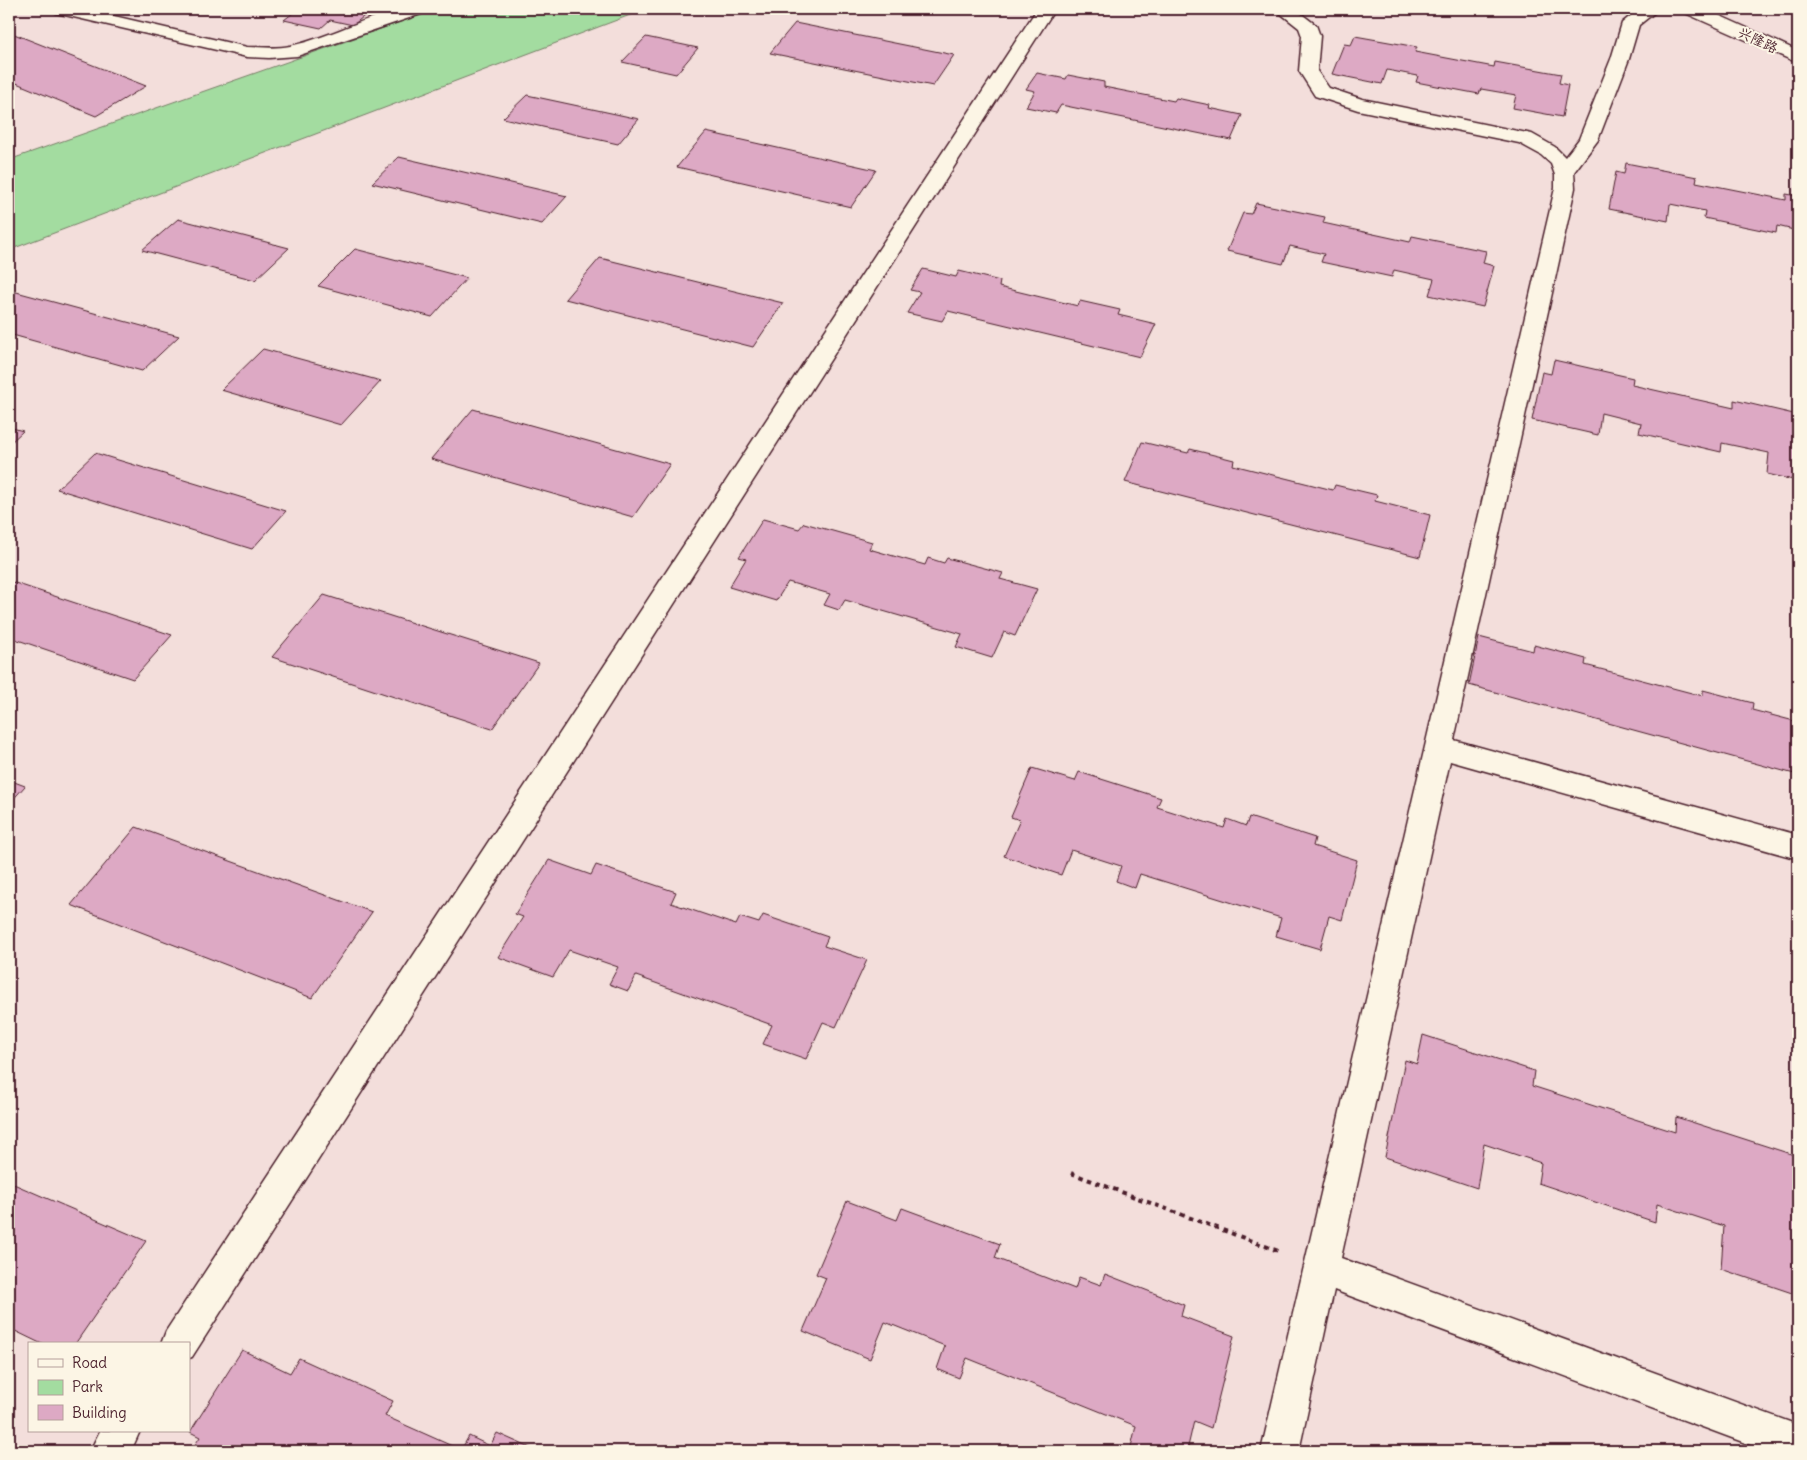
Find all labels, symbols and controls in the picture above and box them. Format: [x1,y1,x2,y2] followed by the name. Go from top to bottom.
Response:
[1735,23,1781,57] street label: 兴隆路
[28,1342,190,1432] legend
[72,1353,107,1372] text: Road
[72,1377,103,1396] text: Park
[72,1403,127,1422] text: Building

